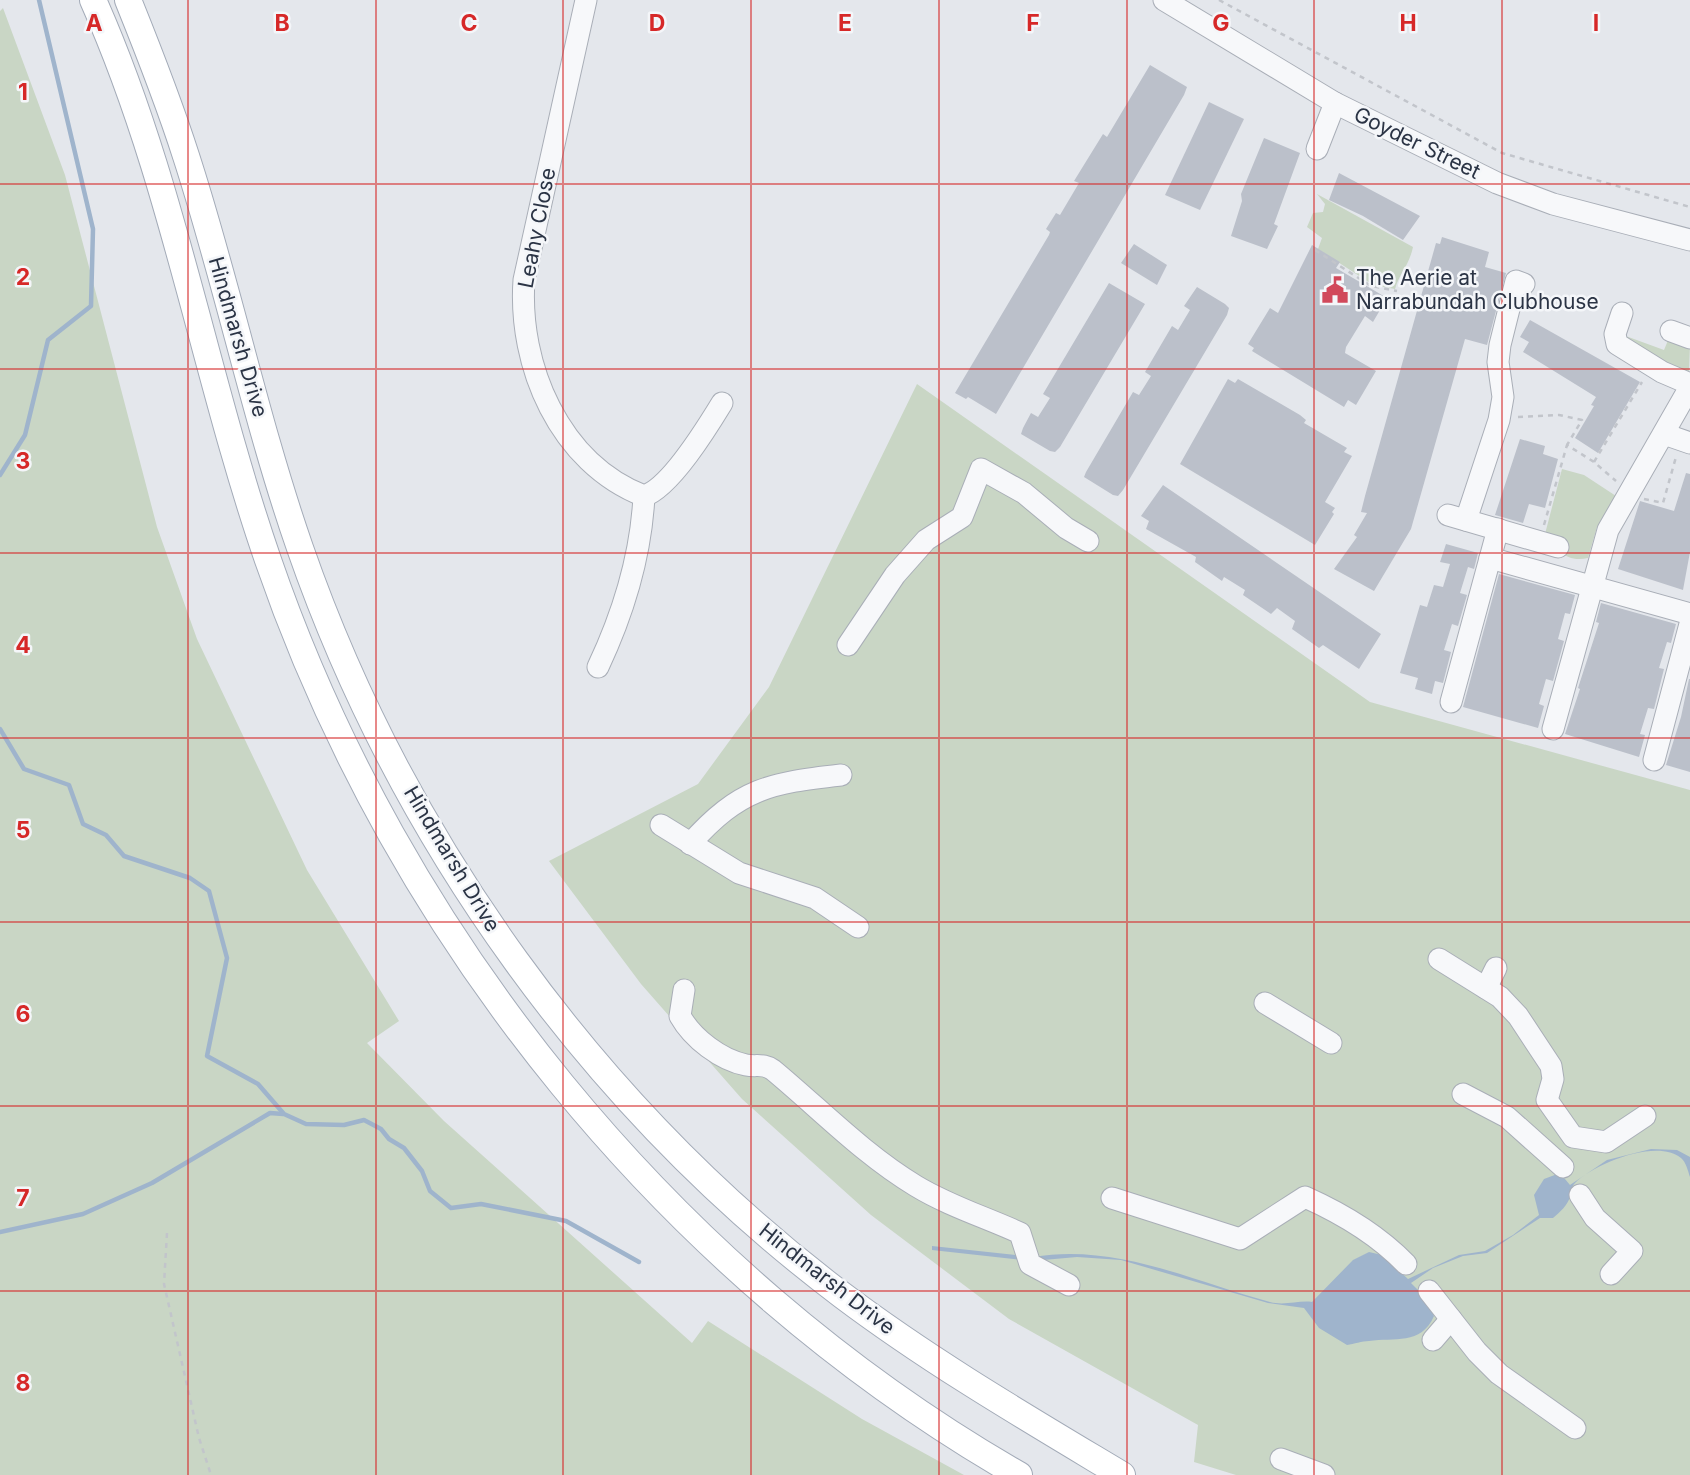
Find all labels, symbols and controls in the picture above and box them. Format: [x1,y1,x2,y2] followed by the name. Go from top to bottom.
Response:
[85,9,103,37] text: A
[274,9,290,37] text: B
[460,9,478,37] text: C
[649,9,665,37] text: D
[838,9,852,37] text: E
[1026,9,1040,37] text: F
[1212,9,1230,37] text: G
[1399,9,1417,37] text: H
[1593,9,1599,37] text: I
[18,78,28,106] text: 1
[1350,101,1485,184] street label: Goyder Street
[513,166,560,290] street label: Leahy Close
[204,254,273,420] street label: Hindmarsh Drive
[16,263,30,291] text: 2
[1356,265,1599,314] place label: The Aerie at Narrabundah Clubhouse
[1320,275,1350,305] public building icon: The Aerie at Narrabundah Clubhouse
[16,447,30,475] text: 3
[15,631,31,659] text: 4
[399,781,506,936] street label: Hindmarsh Drive
[16,816,30,844] text: 5
[16,1000,30,1028] text: 6
[16,1184,30,1212] text: 7
[754,1218,900,1339] street label: Hindmarsh Drive
[16,1369,30,1397] text: 8

